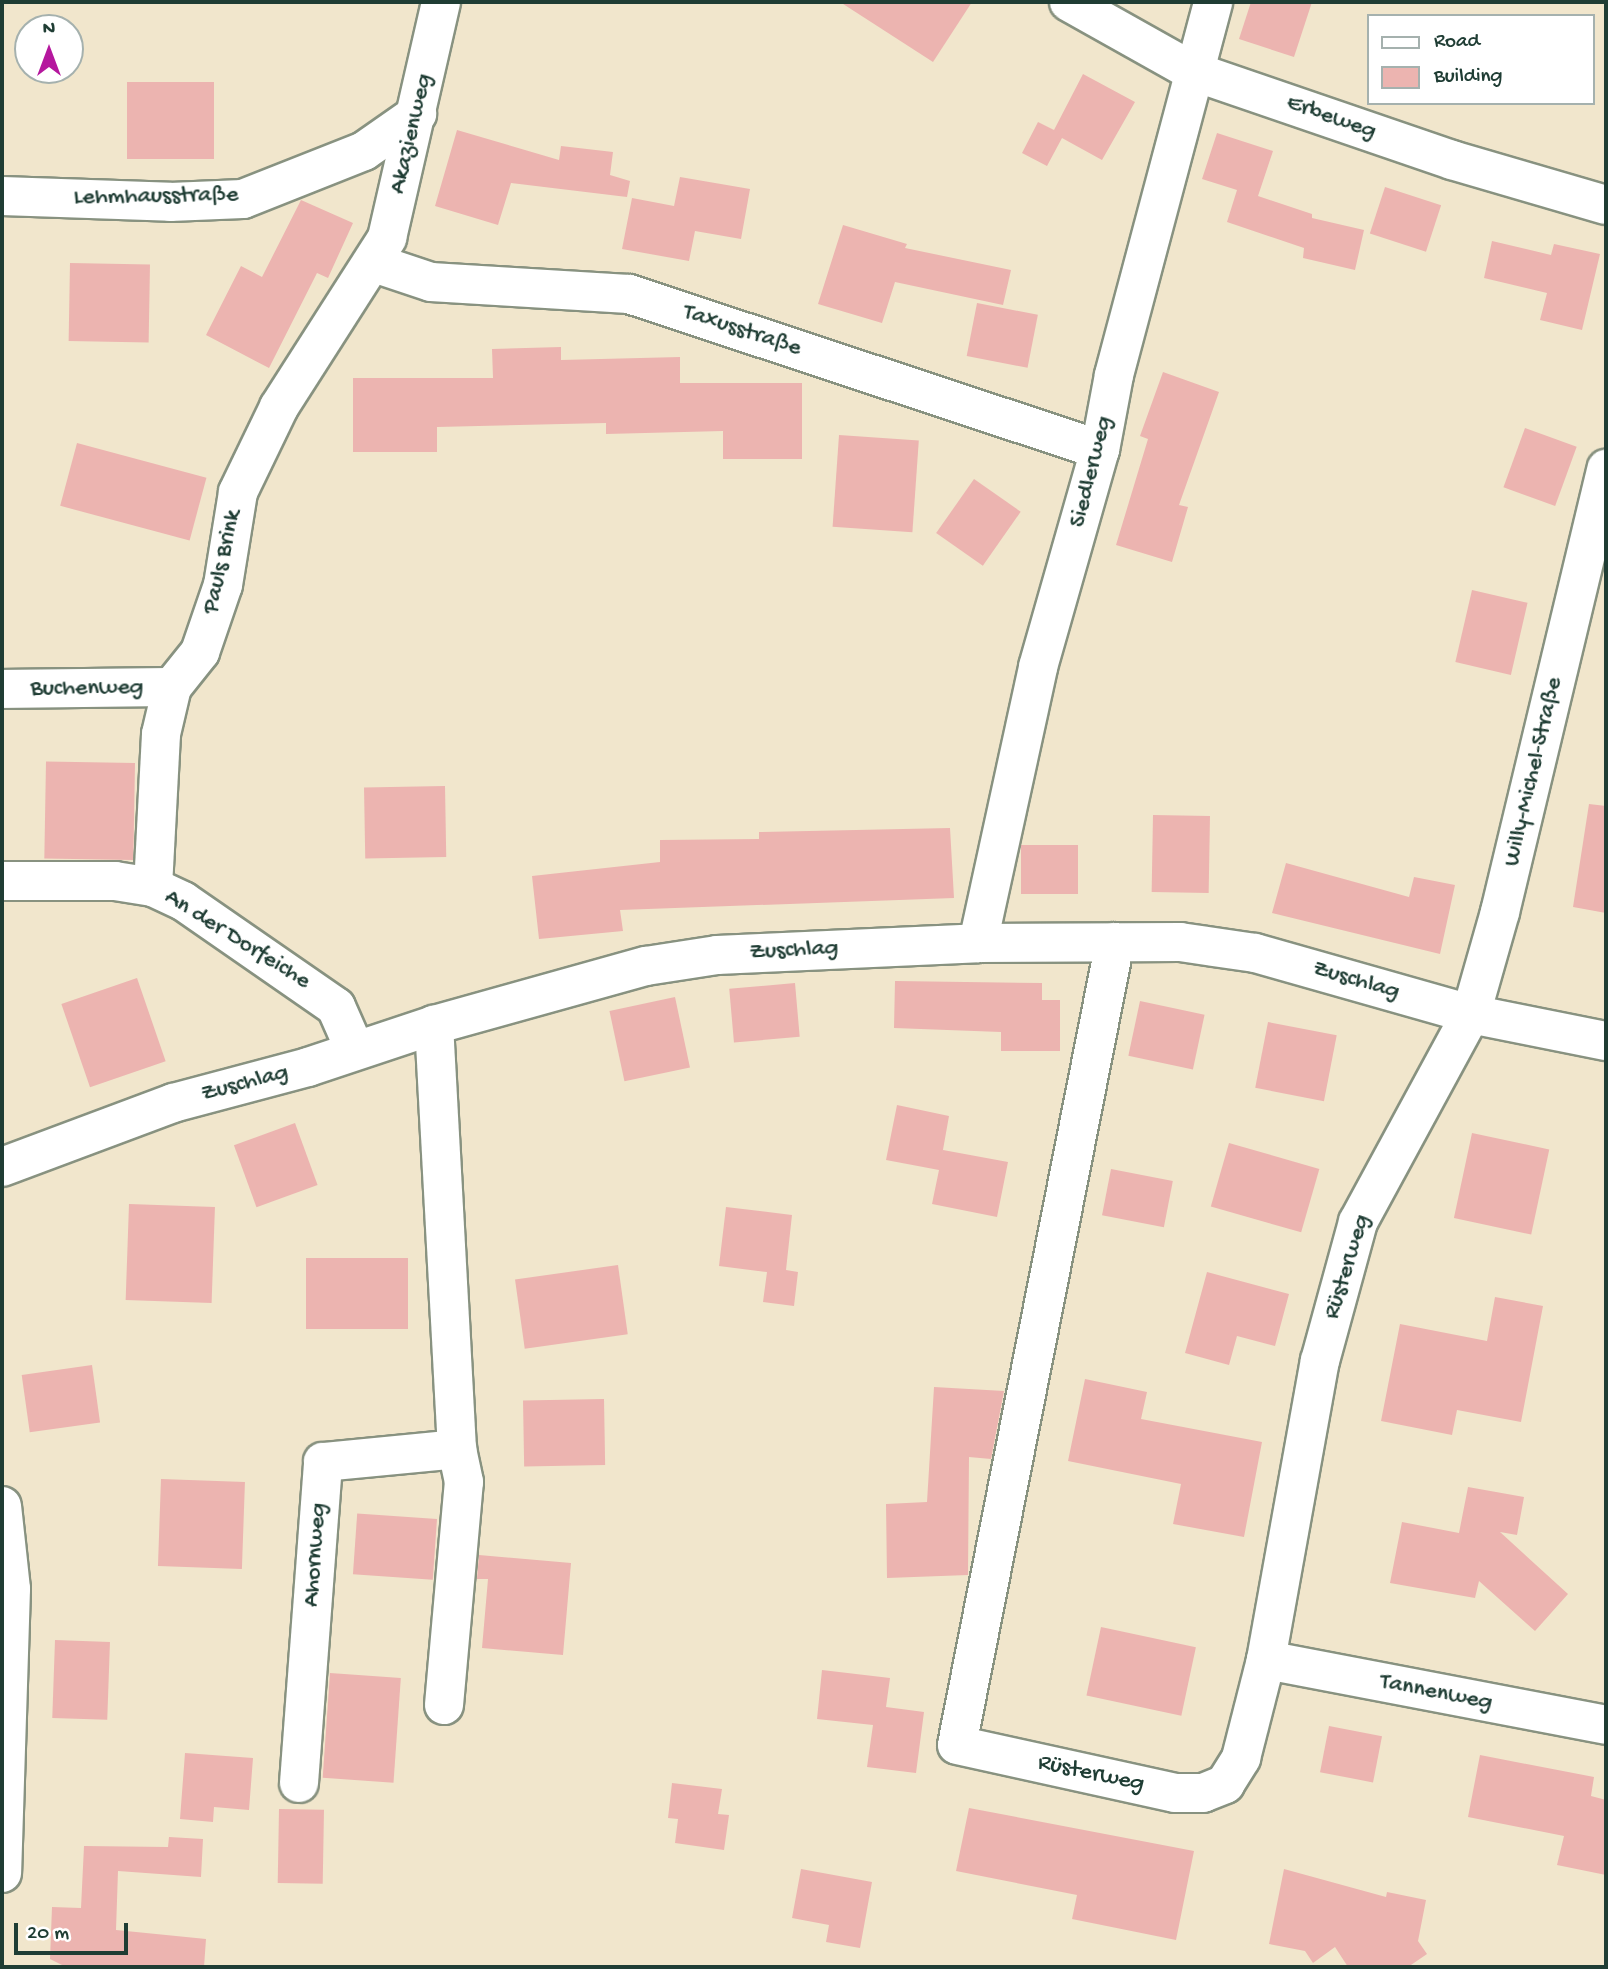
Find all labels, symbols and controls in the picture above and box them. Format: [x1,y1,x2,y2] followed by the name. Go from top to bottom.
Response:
[14,14,84,84] north arrow
[1366,14,1594,105] legend
[43,18,55,41] text: N
[1434,30,1480,55] text: Road
[1434,65,1503,90] text: Building
[384,71,440,197] street label: Akazienweg
[1282,89,1380,147] street label: Erbeweg
[73,181,239,213] street label: Lehmhausstraße
[679,298,805,364] street label: Taxusstraße
[1064,413,1120,531] street label: Siedlerweg
[197,507,249,617] street label: Pauls Brink
[30,674,144,704] street label: Buchenweg
[1498,675,1570,869] street label: Willy-Michel-Straße
[159,884,315,996] street label: An der Dorfeiche
[749,934,839,968] street label: Zuschlag
[1309,955,1403,1007] street label: Zuschlag
[198,1059,292,1109] street label: Zuschlag
[1318,1211,1378,1323] street label: Rüsterweg
[298,1502,334,1608] street label: Ahornweg
[1377,1668,1495,1718] street label: Tannenweg
[1035,1749,1147,1799] street label: Rüsterweg
[18,1910,131,1954] scale bar
[27,1922,69,1947] text: 20 m

